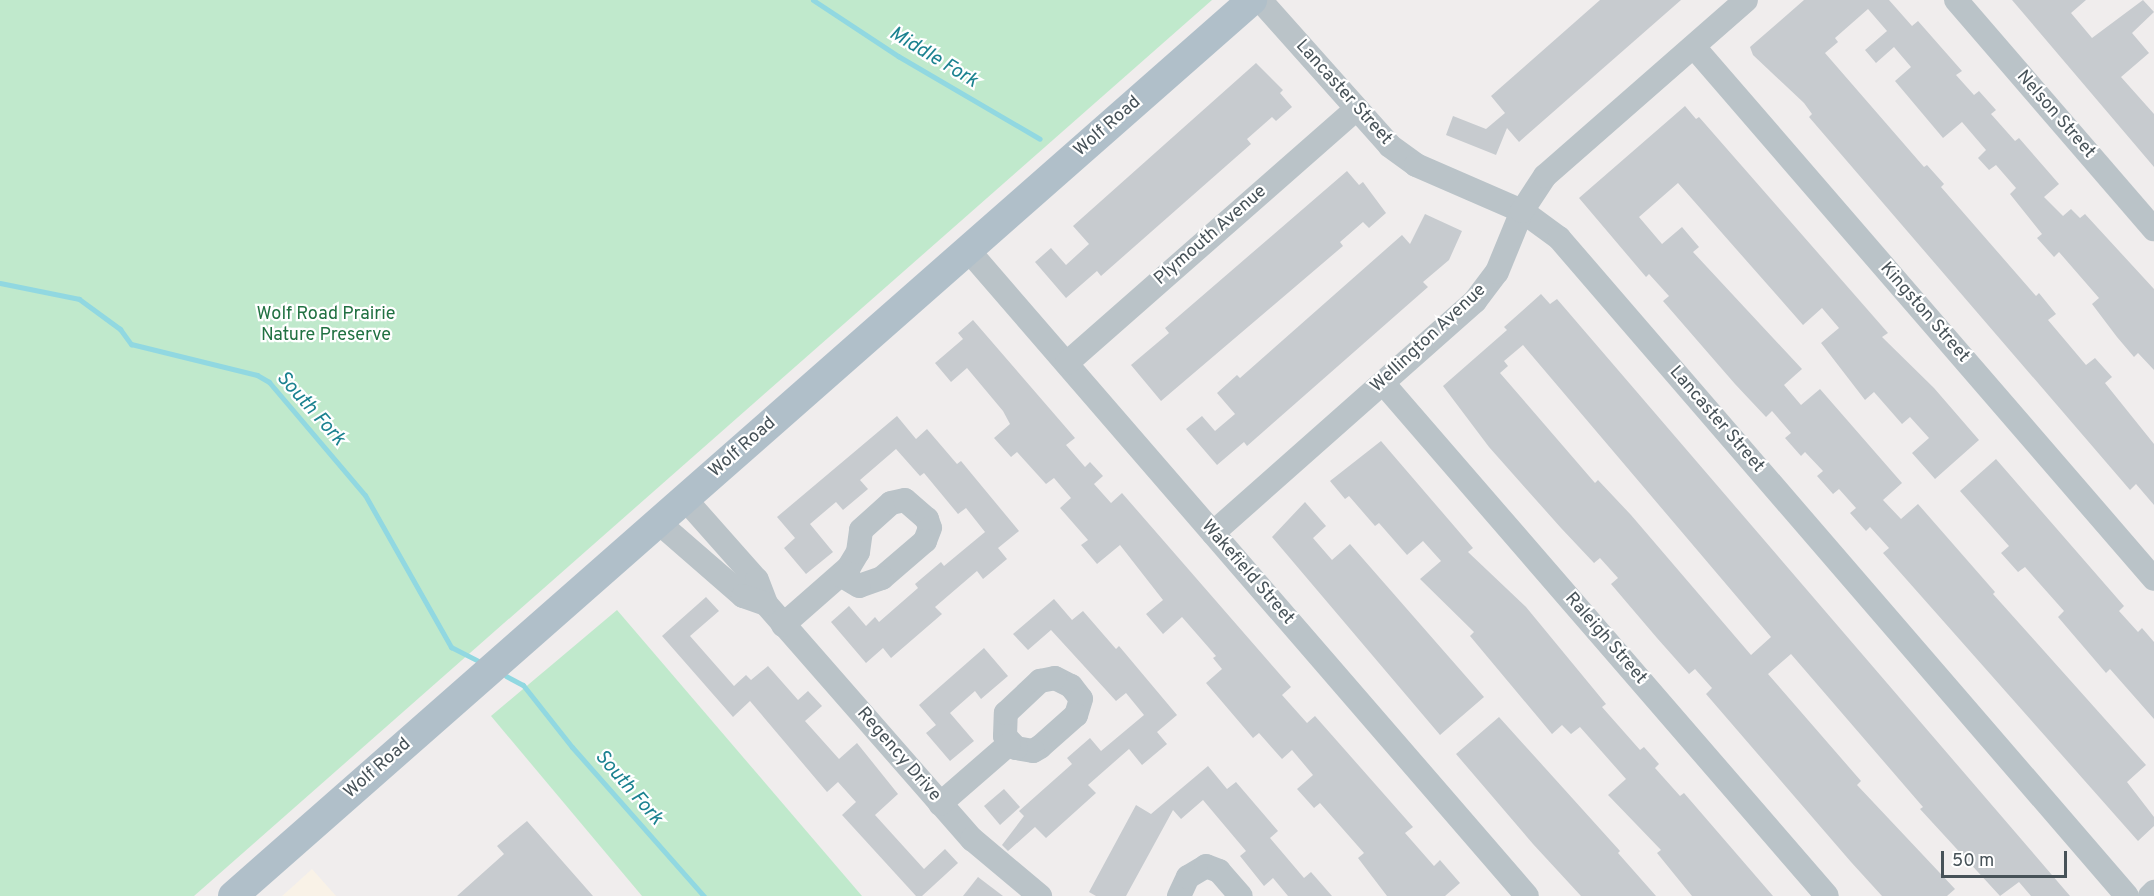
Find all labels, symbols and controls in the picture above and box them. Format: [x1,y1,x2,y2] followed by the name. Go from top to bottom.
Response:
[884,22,982,94] water label: Middle Fork
[1290,36,1396,150] street label: Lancaster Street
[2011,67,2099,163] street label: Nelson Street
[1070,92,1146,162] street label: Wolf Road
[1150,181,1272,291] street label: Plymouth Avenue
[1875,258,1973,368] street label: Kingston Street
[1367,280,1491,398] street label: Wellington Avenue
[257,305,395,348] park label: Wolf Road Prairie Nature Preserve
[1664,362,1768,478] street label: Lancaster Street
[270,367,350,451] water label: South Fork
[705,413,781,483] street label: Wolf Road
[1196,516,1298,630] street label: Wakefield Street
[1559,589,1651,689] street label: Raleigh Street
[851,704,945,806] street label: Regency Drive
[340,734,416,804] street label: Wolf Road
[589,745,667,831] water label: South Fork
[1944,839,2070,877] scale bar
[1952,850,1994,873] text: 50 m

